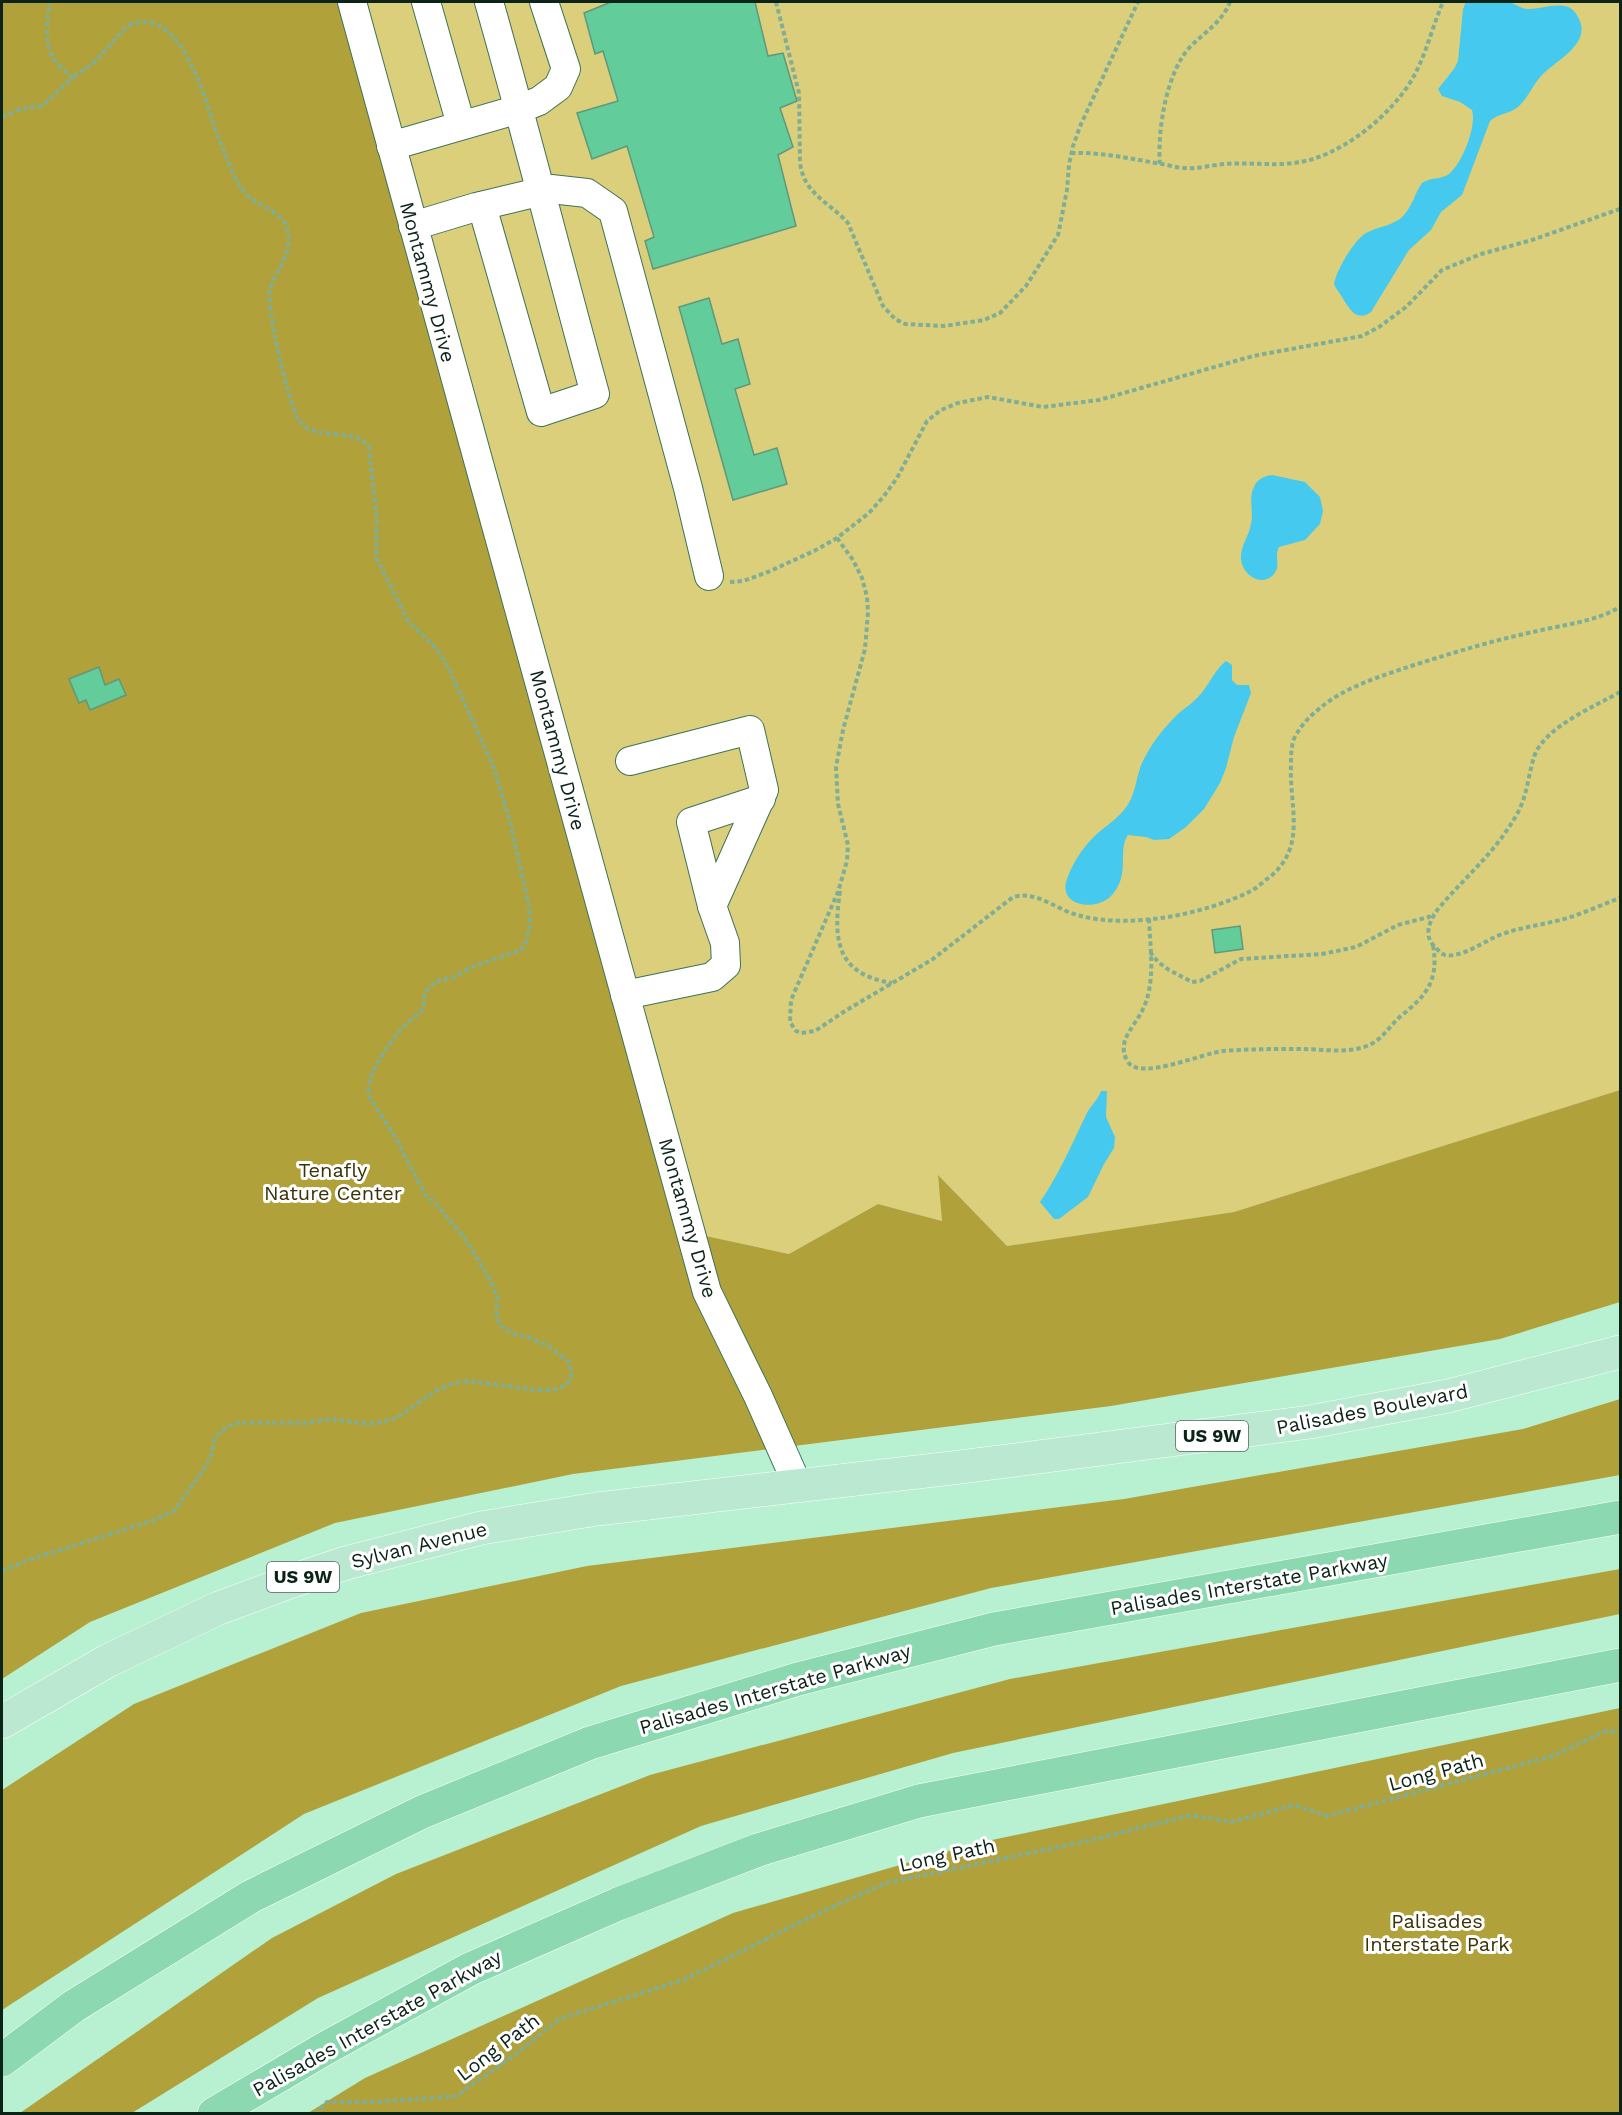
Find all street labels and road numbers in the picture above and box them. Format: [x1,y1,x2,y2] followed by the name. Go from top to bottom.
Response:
[395,199,461,365] street label: Montammy Drive
[525,667,591,833] street label: Montammy Drive
[654,1135,722,1301] street label: Montammy Drive
[1274,1379,1470,1439] street label: Palisades Boulevard
[1176,1421,1248,1451] road number: US 9W
[349,1517,489,1573] street label: Sylvan Avenue
[1108,1548,1390,1620] street label: Palisades Interstate Parkway
[267,1562,339,1592] road number: US 9W
[637,1639,914,1739] street label: Palisades Interstate Parkway
[1386,1748,1486,1796] street label: Long Path
[897,1833,997,1877] street label: Long Path
[248,1944,506,2102] street label: Palisades Interstate Parkway
[452,2008,544,2086] street label: Long Path

